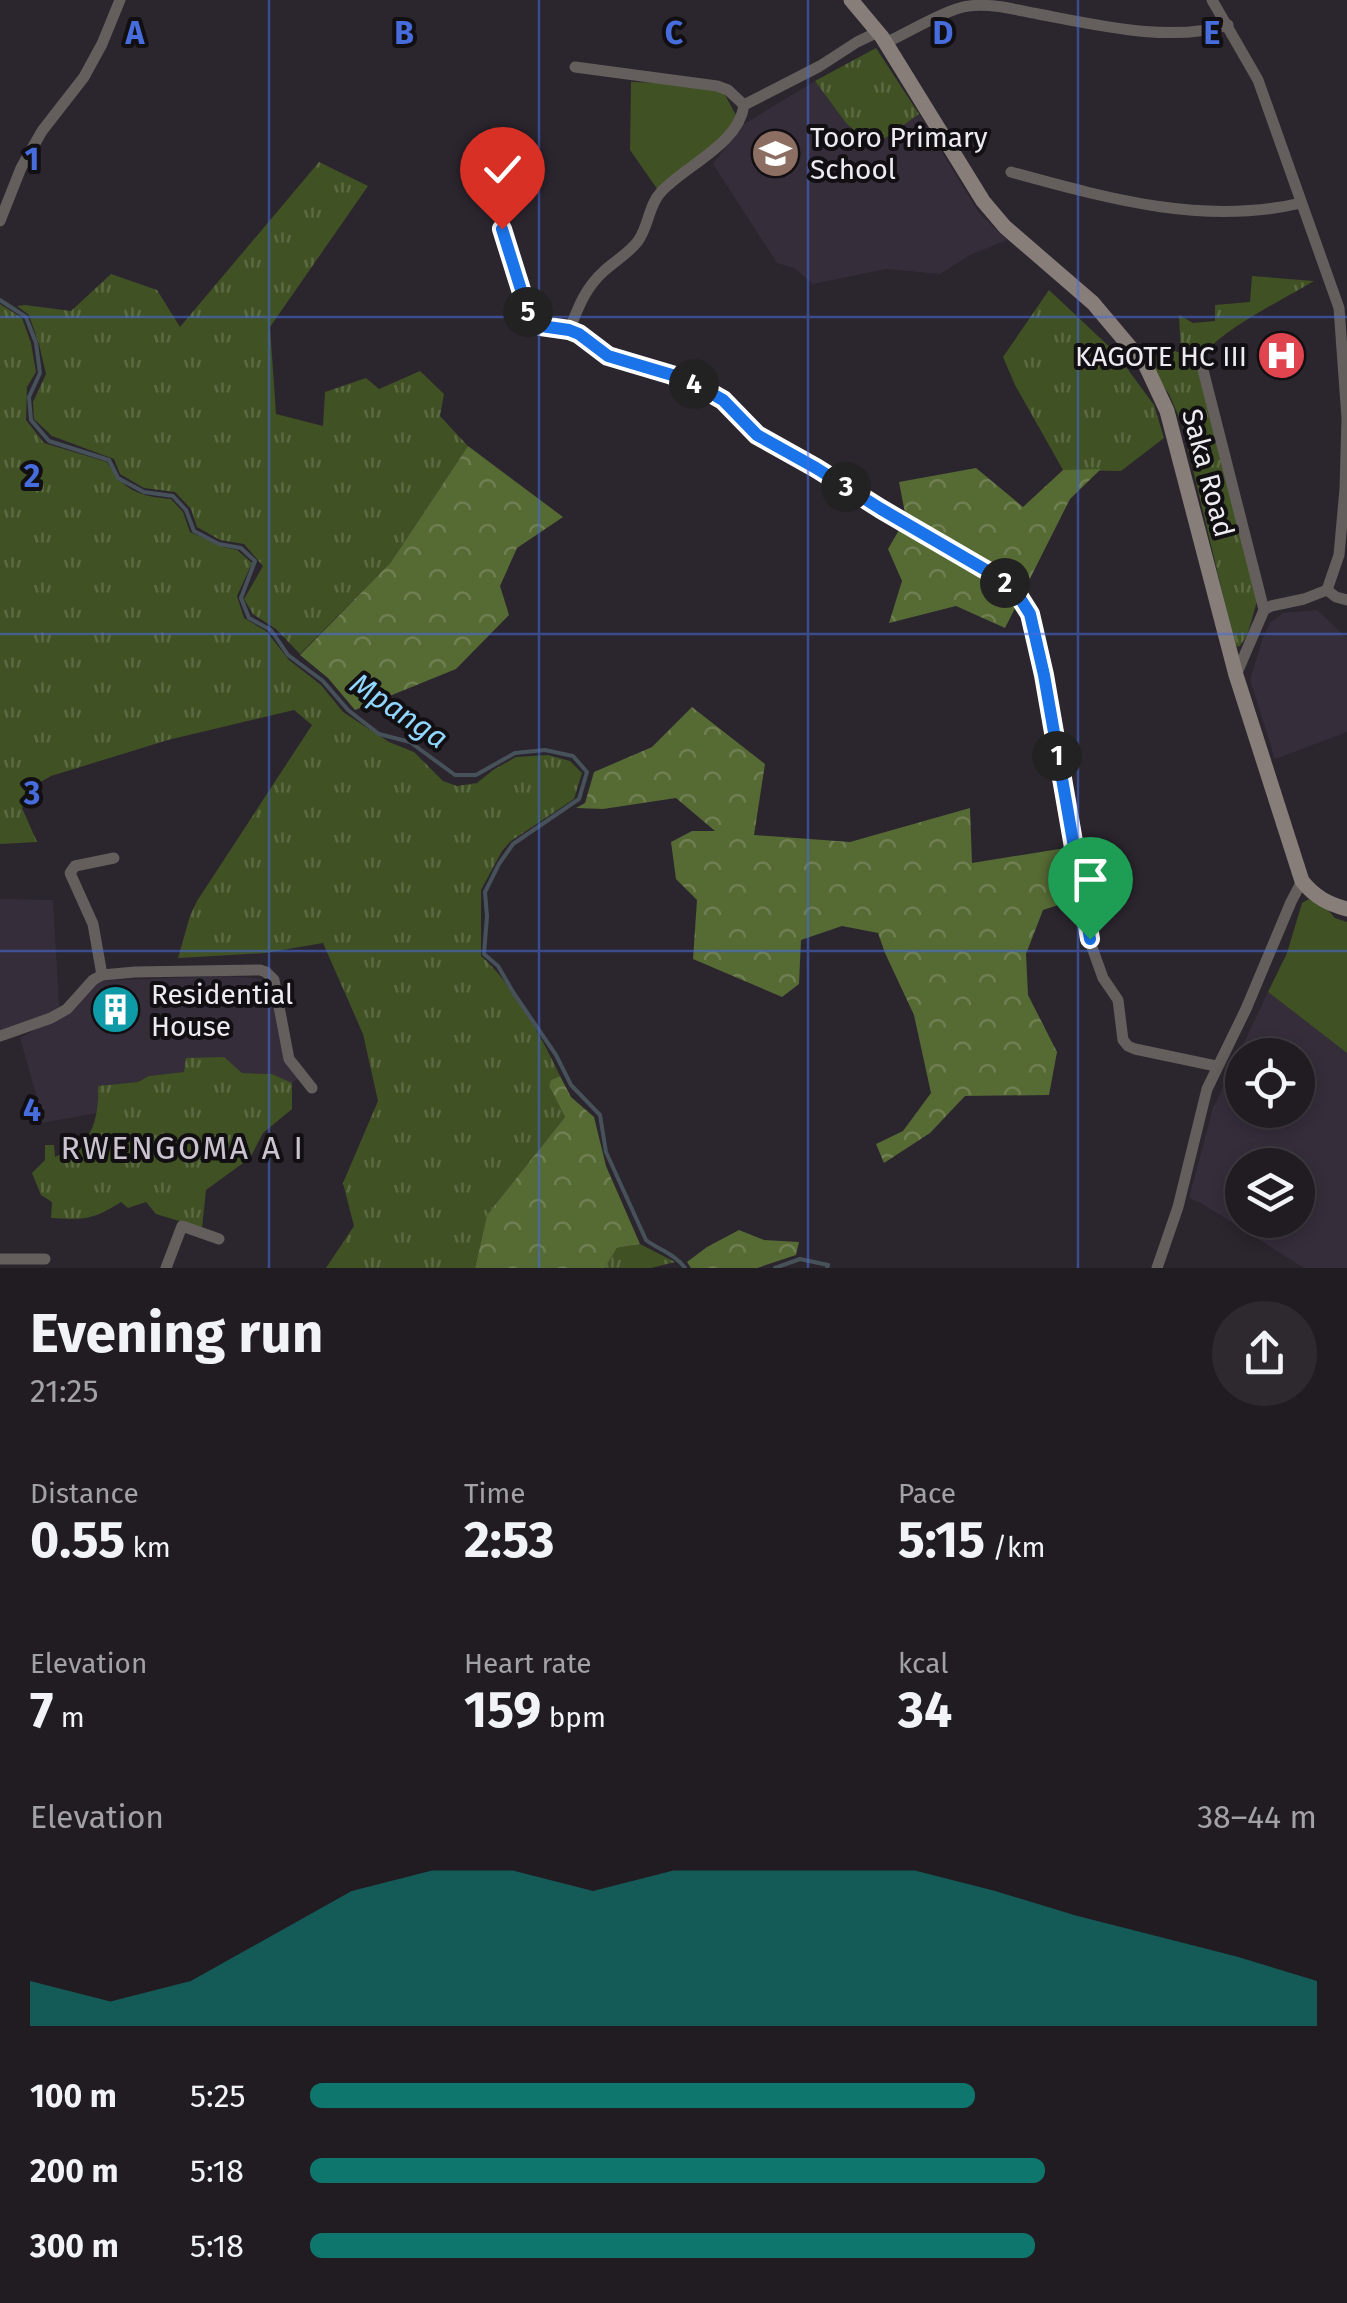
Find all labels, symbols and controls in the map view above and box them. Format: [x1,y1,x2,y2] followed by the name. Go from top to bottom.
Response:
[125,14,146,52] text: A
[394,14,414,52] text: B
[665,14,684,52] text: C
[933,14,953,52] text: D
[1204,14,1220,52] text: E
[810,121,988,186] place label: Tooro Primary School
[460,127,545,230] pin
[749,127,801,179] school or university icon: Tooro Primary School
[25,140,39,178] text: 1
[475,142,530,197] icon: check
[503,287,553,337] pin: 5
[520,295,536,328] text: 5
[1256,330,1308,382] hospital icon: KAGOTE HC III
[1075,340,1247,373] place label: KAGOTE HC III
[669,359,719,409] pin: 4
[686,367,702,400] text: 4
[1175,405,1241,541] street label: Saka Road
[24,457,40,495] text: 2
[821,462,871,512] pin: 3
[839,470,853,503] text: 3
[980,558,1030,608] pin: 2
[998,566,1012,599] text: 2
[344,665,454,757] water label: Mpanga
[1032,731,1082,781] pin: 1
[1051,739,1064,772] text: 1
[23,774,40,812] text: 3
[1048,837,1133,940] pin
[1063,852,1118,907] icon: arrive
[151,978,293,1043] place label: Residential House
[90,984,142,1036] building icon: Residential House
[1225,1038,1315,1238] map controls
[1225,1038,1315,1128] button: locate
[23,1091,41,1129] text: 4
[61,1129,305,1167] district label: RWENGOMA A I
[1225,1148,1315,1238] button: layers
[30,1301,324,1367] text: Evening run
[1212,1301,1317,1406] button: share
[30,1372,98,1410] text: 21:25
[30,1477,139,1510] text: Distance
[464,1477,526,1510] text: Time
[898,1477,956,1510] text: Pace
[30,1510,125,1570] text: 0.55
[464,1510,555,1570] text: 2:53
[898,1510,985,1570] text: 5:15
[125,1531,171,1564] text: km
[985,1531,1045,1564] text: /km
[30,1647,147,1680] text: Elevation
[464,1647,592,1680] text: Heart rate
[898,1647,948,1680] text: kcal
[30,1680,53,1740] text: 7
[464,1680,541,1740] text: 159
[898,1680,952,1740] text: 34
[53,1701,85,1734] text: m
[541,1701,606,1734] text: bpm
[30,1798,164,1836] text: Elevation
[1197,1798,1317,1836] text: 38–44 m
[30,2077,117,2115] text: 100 m
[190,2077,246,2115] text: 5:25
[30,2152,119,2190] text: 200 m
[190,2152,244,2190] text: 5:18
[30,2227,119,2265] text: 300 m
[190,2227,244,2265] text: 5:18

